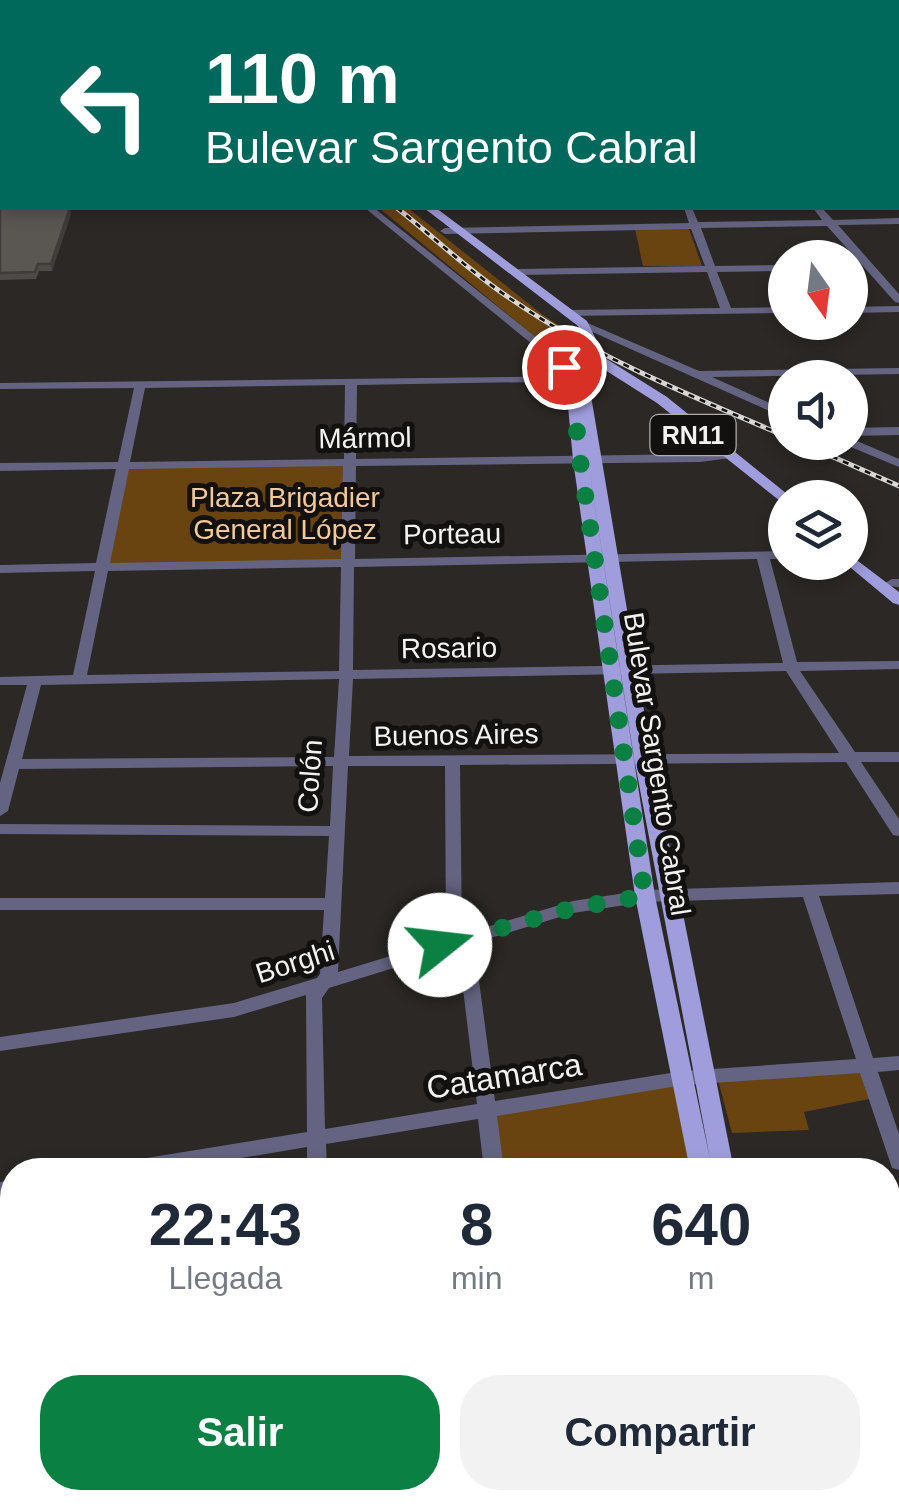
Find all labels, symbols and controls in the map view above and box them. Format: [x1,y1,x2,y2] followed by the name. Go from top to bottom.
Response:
[40,40,170,170] icon: left
[205,40,400,118] text: 110 m
[205,122,698,173] text: Bulevar Sargento Cabral
[768,240,868,340] north arrow
[768,240,868,580] map controls
[522,325,607,410] pin
[537,340,592,395] icon: arrive
[768,360,868,460] button: sound
[650,415,736,455] road number: RN11
[318,422,412,454] street label: Mármol
[768,480,868,580] button: layers
[190,482,380,545] park label: Plaza Brigadier General López
[403,518,501,550] street label: Porteau
[618,610,696,918] street label: Bulevar Sargento Cabral
[400,632,498,664] street label: Rosario
[373,718,539,752] street label: Buenos Aires
[292,738,328,814] street label: Colón
[388,893,492,997] position arrow
[252,935,338,989] street label: Borghi
[424,1046,584,1106] street label: Catamarca
[149,1191,302,1258] text: 22:43
[460,1191,493,1258] text: 8
[651,1191,751,1258] text: 640
[168,1260,282,1296] text: Llegada
[451,1260,502,1296] text: min
[688,1260,715,1296] text: m
[40,1375,440,1490] button: Salir
[460,1375,860,1490] button: Compartir

